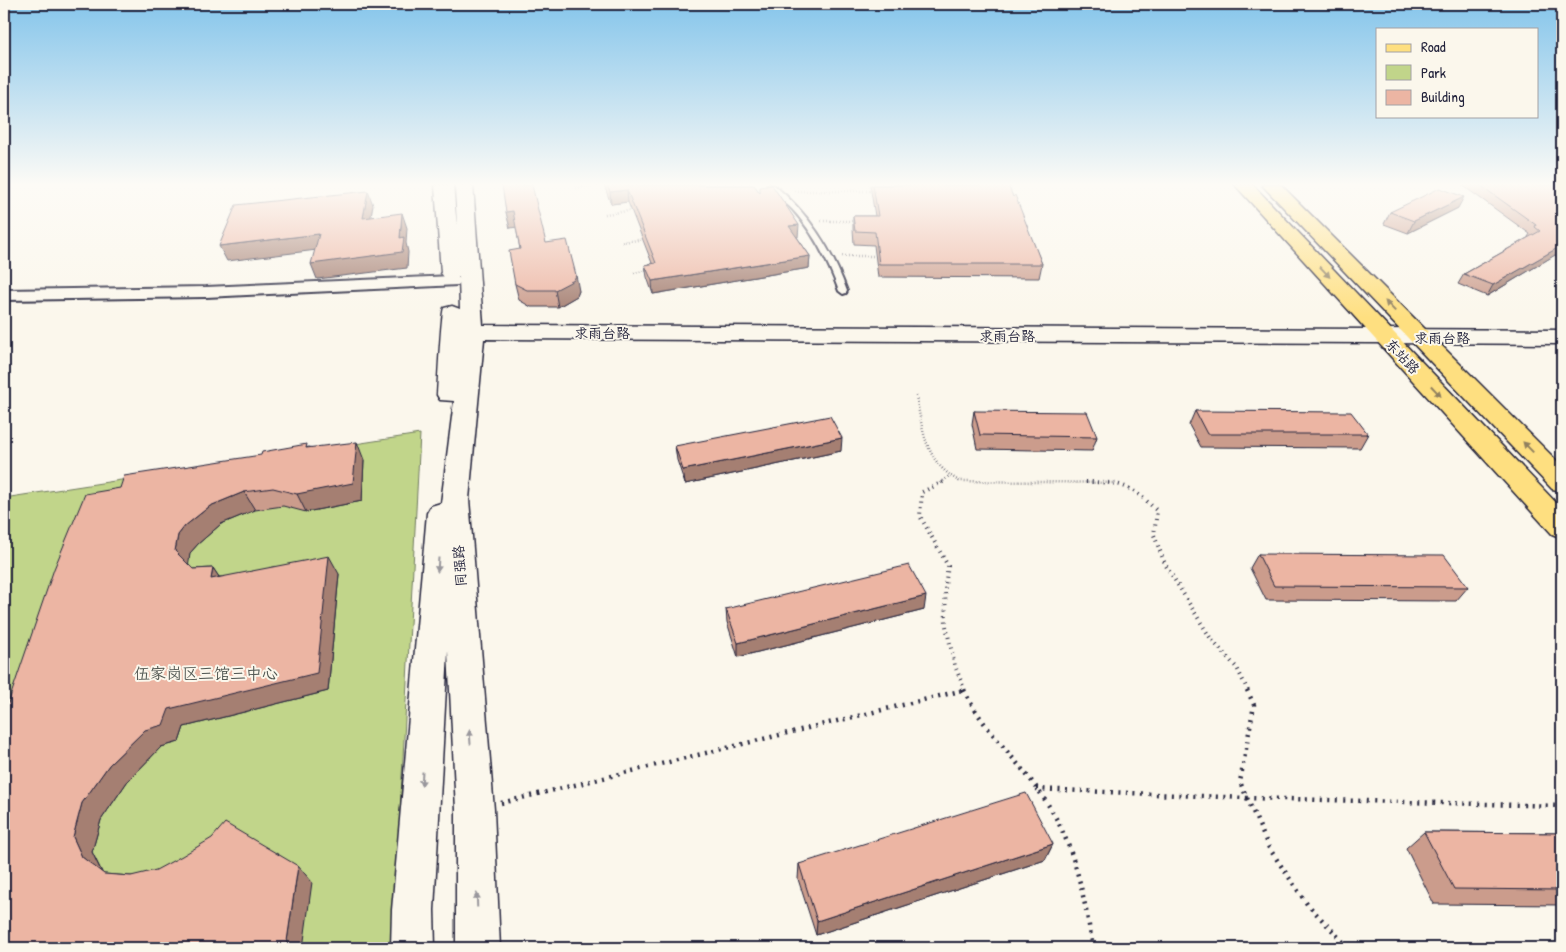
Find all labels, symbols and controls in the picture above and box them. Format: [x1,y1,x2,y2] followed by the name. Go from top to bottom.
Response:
[1376,28,1538,118] legend
[1421,36,1446,57] text: Road
[1421,62,1446,83] text: Park
[1421,86,1465,107] text: Building
[1319,265,1331,277] one-way arrow
[1384,300,1396,312] one-way arrow
[574,323,630,342] street label: 求雨台路
[979,326,1035,345] street label: 求雨台路
[1414,328,1470,347] street label: 求雨台路
[1382,334,1424,378] street label: 东站路
[1430,384,1442,396] one-way arrow
[1522,441,1534,453] one-way arrow
[448,544,470,588] street label: 同强路
[433,557,441,573] one-way arrow
[134,662,278,684] park label: 伍家岗区三馆三中心
[465,729,473,745] one-way arrow
[418,772,426,788] one-way arrow
[473,891,481,907] one-way arrow

